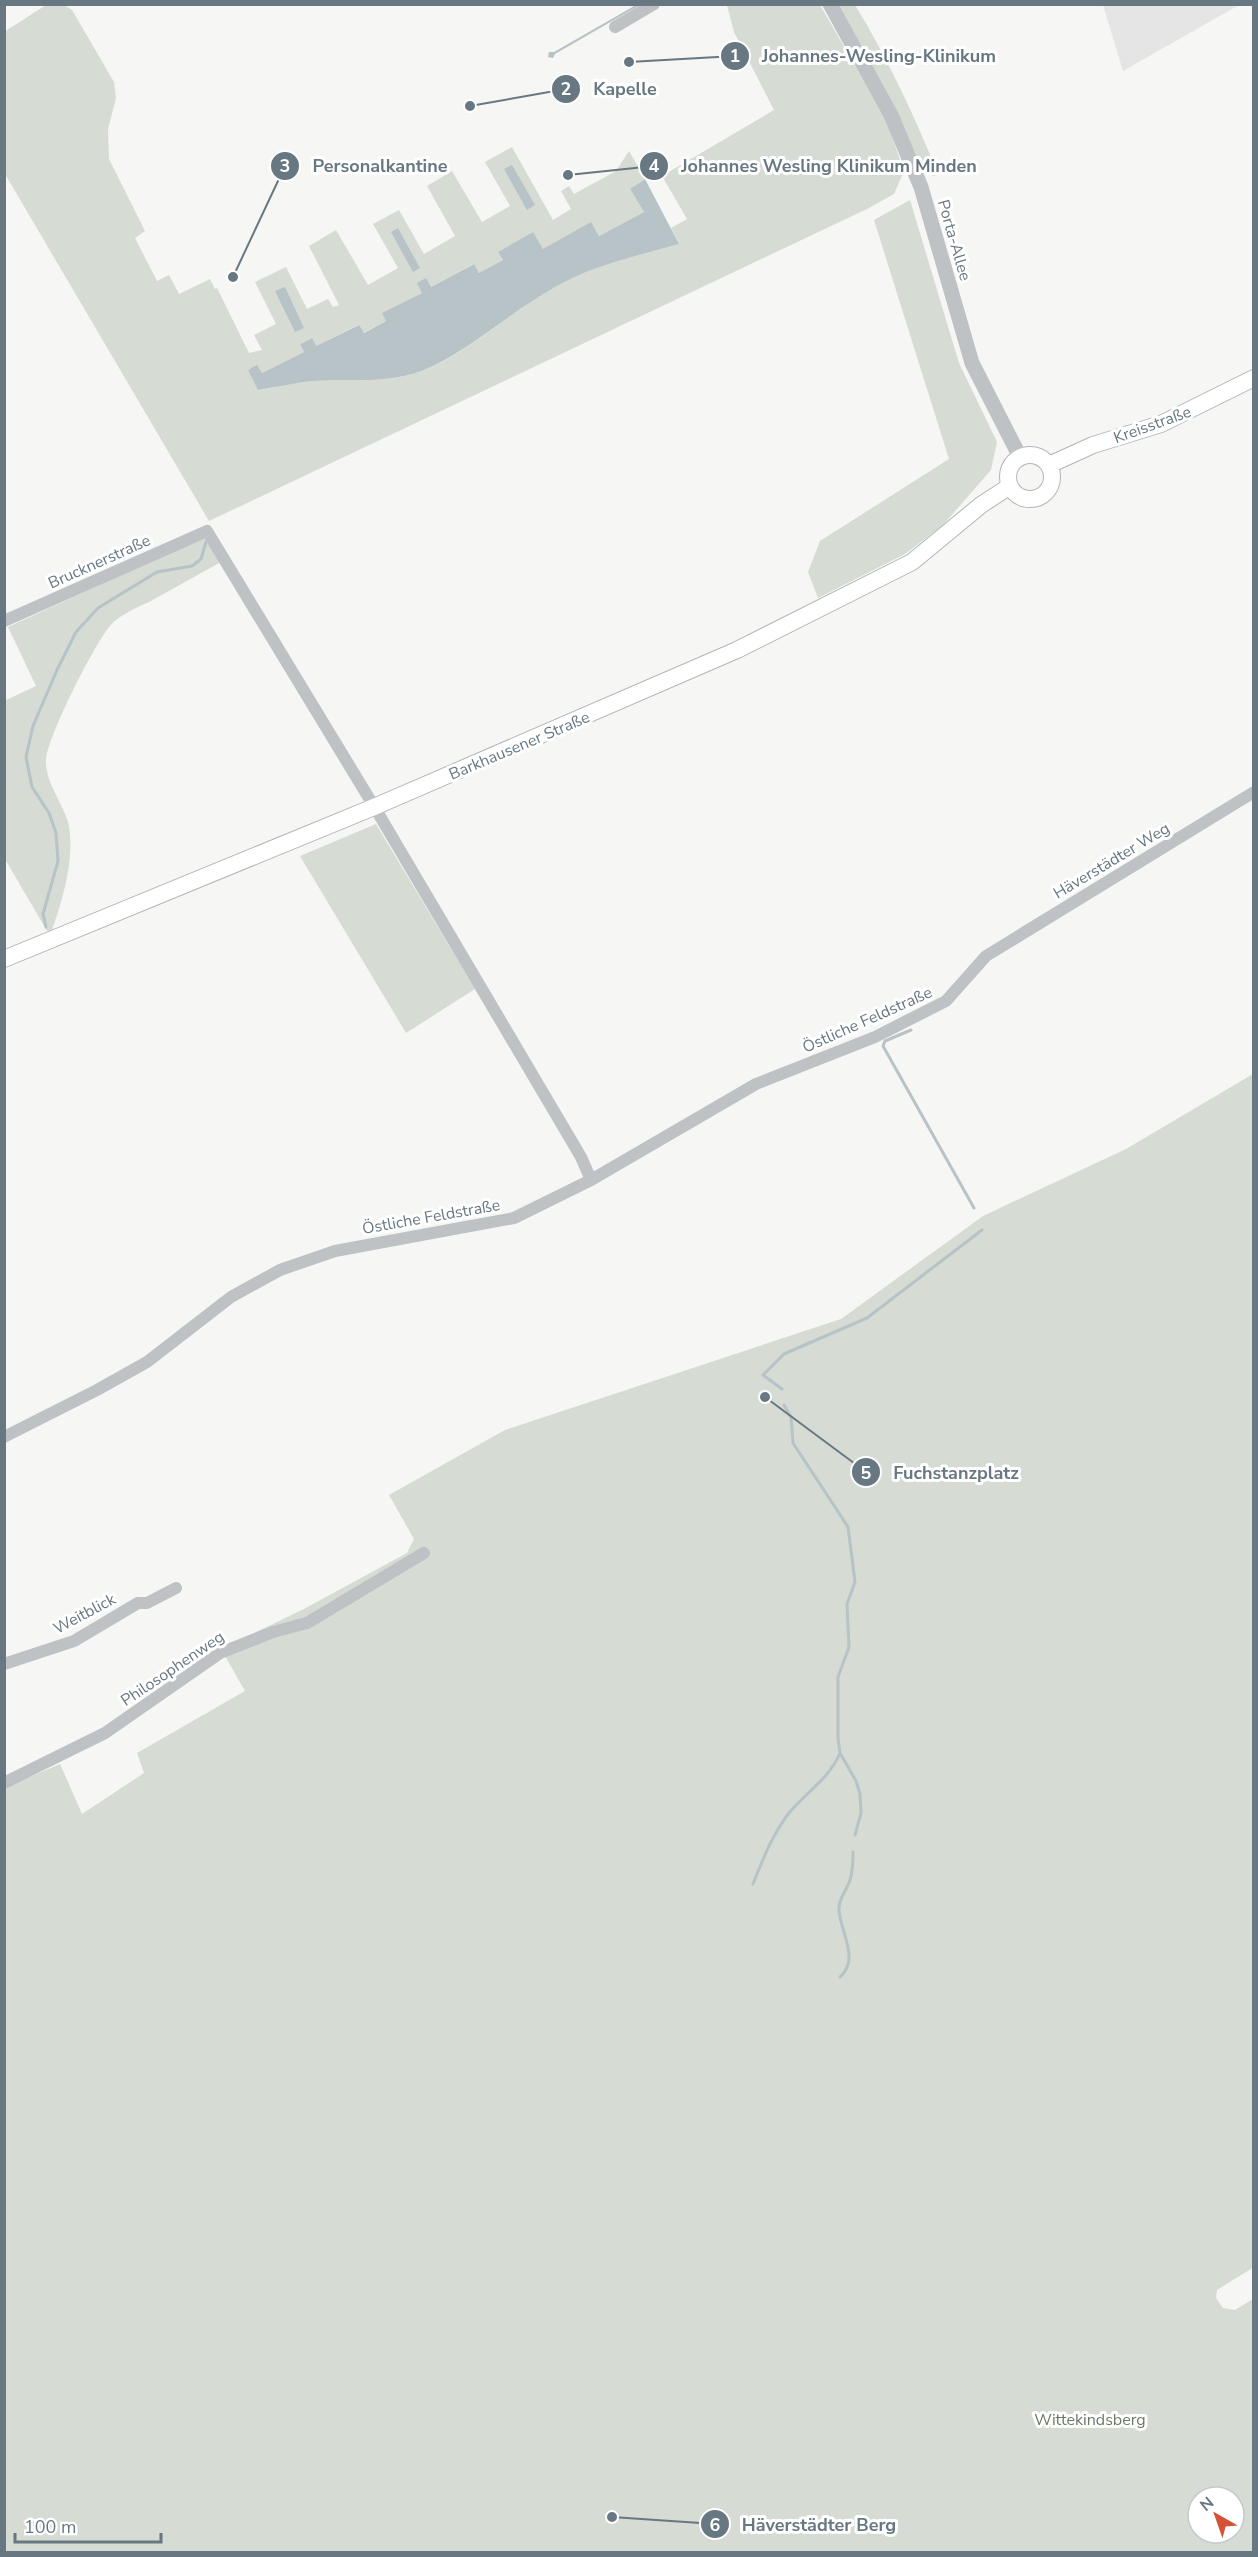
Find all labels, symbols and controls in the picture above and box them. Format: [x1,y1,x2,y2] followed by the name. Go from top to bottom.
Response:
[720,38,1008,74] callout: Johannes-Wesling-Klinikum
[730,44,740,68] text: 1
[761,44,996,68] text: Johannes-Wesling-Klinikum
[551,71,669,107] callout: Kapelle
[561,77,571,101] text: 2
[593,77,657,101] text: Kapelle
[270,148,459,184] callout: Personalkantine
[639,148,989,184] callout: Johannes Wesling Klinikum Minden
[280,154,290,178] text: 3
[313,154,448,178] text: Personalkantine
[649,154,660,178] text: 4
[680,154,977,178] text: Johannes Wesling Klinikum Minden
[932,197,976,283] street label: Porta-Allee
[1110,401,1194,449] street label: Kreisstraße
[45,530,154,594] street label: Brucknerstraße
[446,706,593,786] street label: Barkhausener Straße
[1049,817,1174,904] street label: Häverstädter Weg
[799,981,936,1058] street label: Östliche Feldstraße
[360,1194,502,1240] street label: Östliche Feldstraße
[851,1454,1031,1490] callout: Fuchstanzplatz
[861,1461,872,1485] text: 5
[893,1461,1019,1485] text: Fuchstanzplatz
[49,1588,120,1639] street label: Weitblick
[117,1626,229,1712] street label: Philosophenweg
[1034,2409,1146,2431] park label: Wittekindsberg
[1186,2485,1246,2545] north arrow
[1195,2492,1219,2517] text: N
[15,2506,160,2544] scale bar
[700,2506,908,2542] callout: Häverstädter Berg
[710,2513,721,2537] text: 6
[742,2513,896,2537] text: Häverstädter Berg
[24,2515,76,2539] text: 100 m

